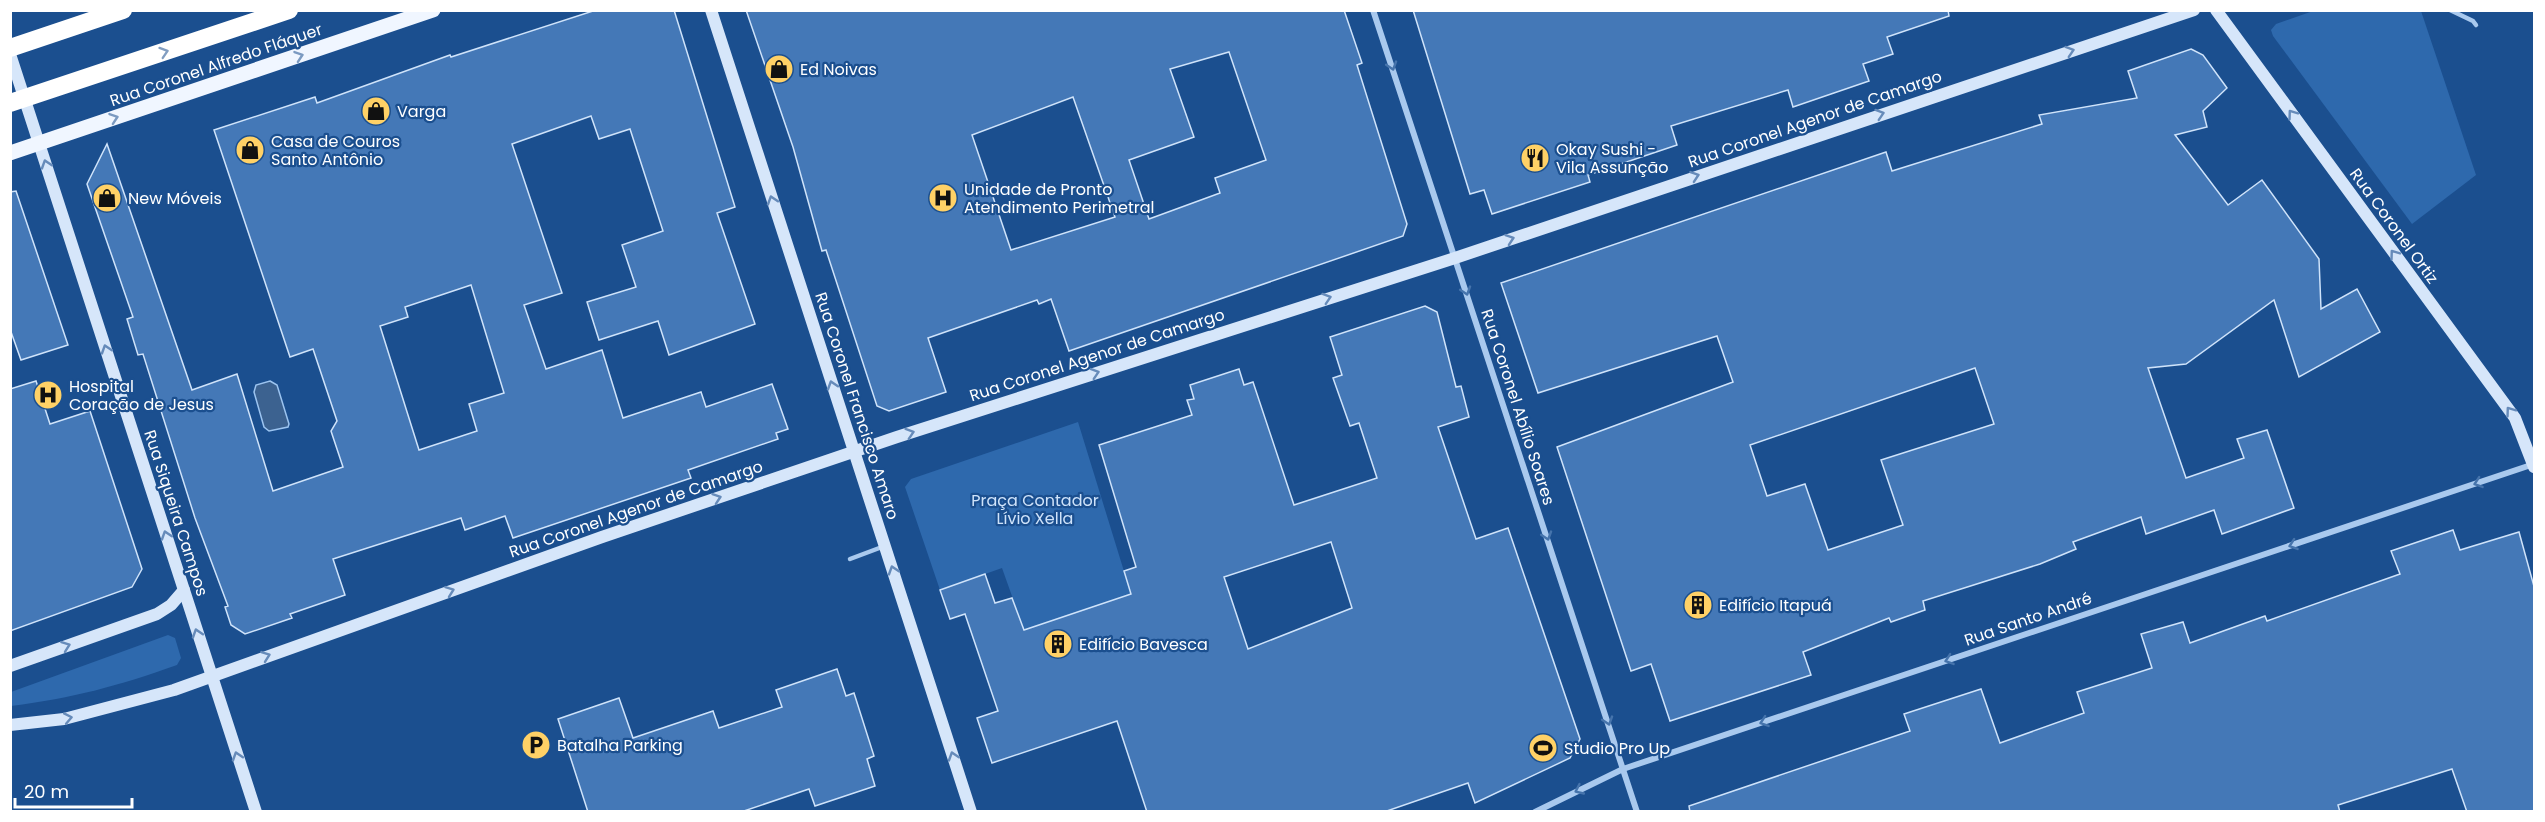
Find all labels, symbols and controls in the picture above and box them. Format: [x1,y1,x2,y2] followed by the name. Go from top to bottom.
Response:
[107,18,325,112] street label: Rua Coronel Alfredo Fláquer
[2064,46,2075,59] one-way arrow
[158,47,169,59] one-way arrow
[293,50,304,63] one-way arrow
[763,53,795,85] shop icon: Ed Noivas
[800,58,877,81] place label: Ed Noivas
[1385,60,1397,71] one-way arrow
[1685,65,1945,173] street label: Rua Coronel Agenor de Camargo
[360,95,392,127] shop icon: Varga
[397,100,446,123] place label: Varga
[1874,109,1885,121] one-way arrow
[2288,109,2299,120] one-way arrow
[108,113,119,125] one-way arrow
[271,130,400,171] place label: Casa de Couros Santo Antônio
[234,134,266,166] shop icon: Casa de Couros Santo Antônio
[1556,138,1669,179] place label: Okay Sushi - Vila Assunção
[1519,142,1551,174] restaurant icon: Okay Sushi - Vila Assunção
[41,159,53,170] one-way arrow
[2344,163,2444,289] street label: Rua Coronel Ortiz
[1689,171,1700,184] one-way arrow
[964,178,1155,219] place label: Unidade de Pronto Atendimento Perimetral
[91,182,123,214] shop icon: New Móveis
[927,182,959,214] hospital icon: Unidade de Pronto Atendimento Perimetral
[128,187,222,210] place label: New Móveis
[767,195,779,206] one-way arrow
[1505,234,1515,246] one-way arrow
[2391,249,2402,260] one-way arrow
[1459,285,1471,296] one-way arrow
[809,289,905,523] street label: Rua Coronel Francisco Amaro
[1321,293,1332,305] one-way arrow
[966,303,1228,407] street label: Rua Coronel Agenor de Camargo
[1475,306,1561,508] street label: Rua Coronel Abílio Soares
[101,344,113,355] one-way arrow
[1089,368,1100,381] one-way arrow
[69,375,214,416] place label: Hospital Coração de Jesus
[32,379,64,411] hospital icon: Hospital Coração de Jesus
[827,380,839,391] one-way arrow
[2506,407,2517,418] one-way arrow
[138,427,214,599] street label: Rua Siqueira Campos
[904,428,915,440] one-way arrow
[506,455,766,563] street label: Rua Coronel Agenor de Camargo
[2473,475,2484,488] one-way arrow
[971,489,1099,530] park label: Praça Contador Lívio Xella
[711,492,722,505] one-way arrow
[161,530,173,541] one-way arrow
[1539,530,1552,541] one-way arrow
[2288,537,2299,550] one-way arrow
[888,565,900,576] one-way arrow
[444,585,455,598] one-way arrow
[1961,586,2095,652] street label: Rua Santo André
[1682,589,1714,621] building icon: Edifício Itapuá
[1719,594,1832,617] place label: Edifício Itapuá
[192,628,205,639] one-way arrow
[1042,628,1074,660] building icon: Edifício Bavesca
[1079,633,1208,656] place label: Edifício Bavesca
[60,641,70,654] one-way arrow
[260,651,271,664] one-way arrow
[1944,653,1955,665] one-way arrow
[63,712,73,725] one-way arrow
[1600,715,1613,726] one-way arrow
[1759,715,1770,728] one-way arrow
[520,729,552,761] parking icon: Batalha Parking
[1527,732,1559,764] sports icon: Studio Pro Up
[557,734,683,757] place label: Batalha Parking
[1564,737,1670,760] place label: Studio Pro Up
[232,751,245,762] one-way arrow
[948,751,961,762] one-way arrow
[15,771,132,809] scale bar
[24,779,69,804] text: 20 m
[1574,783,1585,795] one-way arrow

